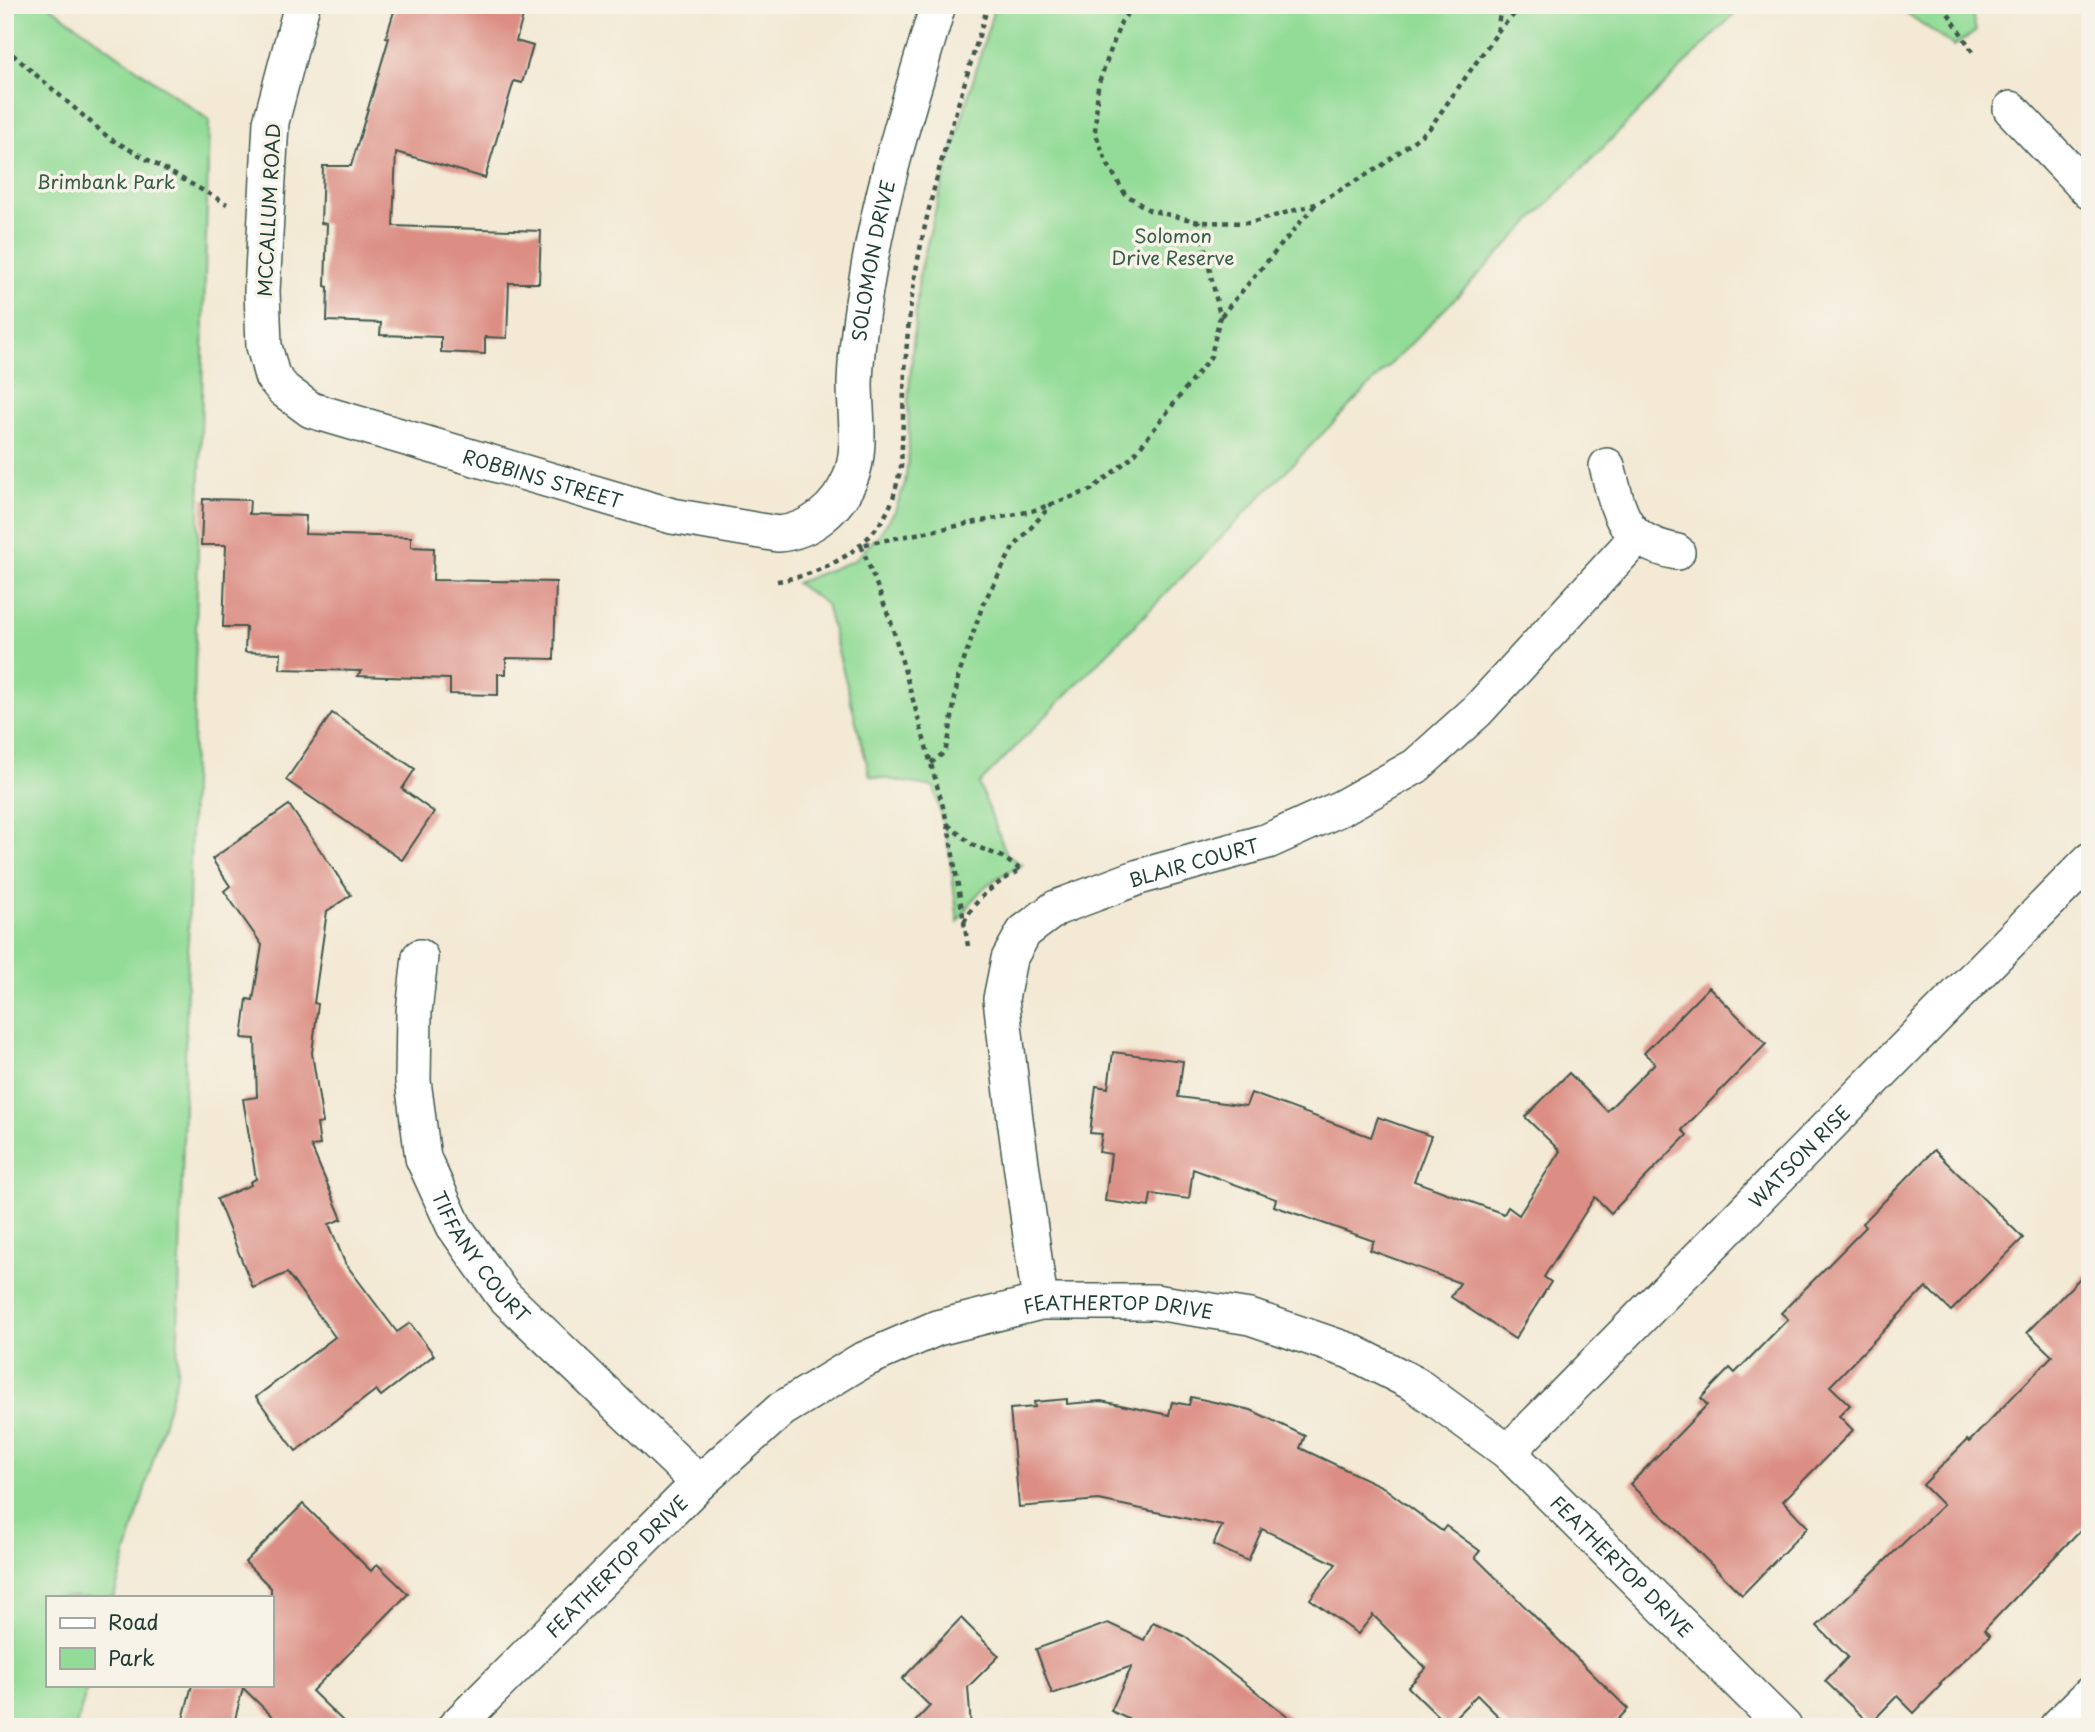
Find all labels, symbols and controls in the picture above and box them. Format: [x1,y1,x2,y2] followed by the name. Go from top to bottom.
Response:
[249,123,287,297] street label: MCCALLUM ROAD
[37,167,176,195] park label: Brimbank Park
[844,177,901,343] street label: SOLOMON DRIVE
[1112,221,1234,271] park label: Solomon Drive Reserve
[460,441,626,515] street label: ROBBINS STREET
[1124,830,1262,894] street label: BLAIR COURT
[1742,1098,1856,1214] street label: WATSON RISE
[426,1186,537,1328] street label: TIFFANY COURT
[1020,1287,1215,1325] street label: FEATHERTOP DRIVE
[539,1488,694,1643] street label: FEATHERTOP DRIVE
[1545,1488,1700,1643] street label: FEATHERTOP DRIVE
[46,1596,273,1686] legend
[108,1605,159,1637] text: Road
[108,1641,155,1673] text: Park

